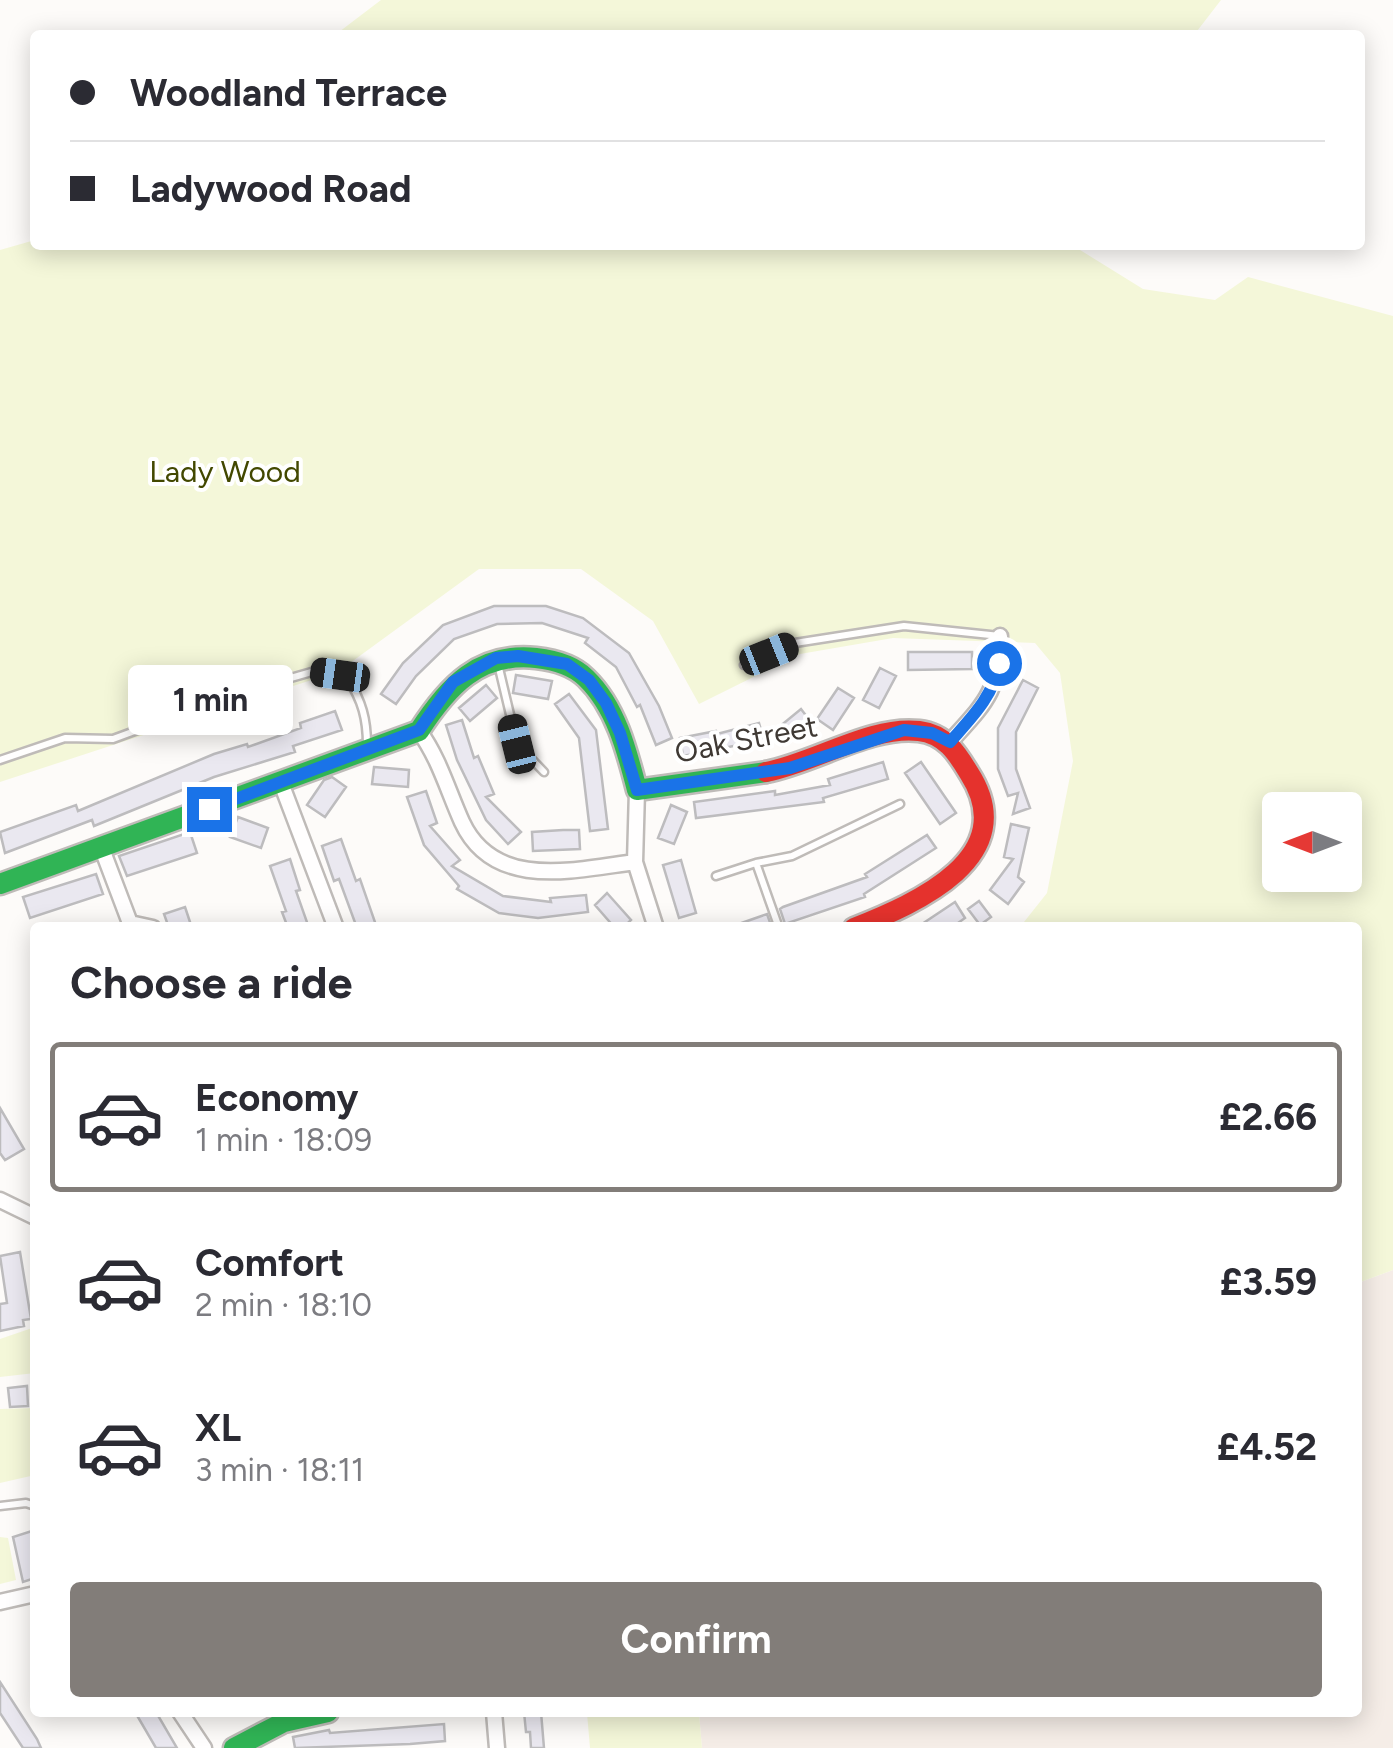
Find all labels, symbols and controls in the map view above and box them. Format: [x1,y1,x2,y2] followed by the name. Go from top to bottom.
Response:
[130,70,447,116] text: Woodland Terrace
[130,166,412,212] text: Ladywood Road
[149,453,301,490] park label: Lady Wood
[736,629,802,679] car
[977,641,1022,686] route start
[308,656,372,694] car
[126,664,292,734] callout: 1 min
[173,681,248,719] text: 1 min
[672,707,820,771] street label: Oak Street
[495,711,539,777] car
[187,787,232,832] route end
[1262,792,1362,892] north arrow
[1262,792,1362,892] map controls
[70,955,352,1009] text: Choose a ride
[75,1072,165,1162] icon: car
[195,1075,358,1121] text: Economy
[1219,1094,1317,1140] text: £2.66
[195,1121,372,1159] text: 1 min · 18:09
[75,1237,165,1327] icon: car
[195,1240,344,1286] text: Comfort
[1220,1259,1317,1305] text: £3.59
[195,1286,372,1324] text: 2 min · 18:10
[75,1402,165,1492] icon: car
[195,1405,241,1451] text: XL
[1217,1424,1317,1470] text: £4.52
[195,1451,364,1489] text: 3 min · 18:11
[70,1582,1322,1697] button: Confirm

